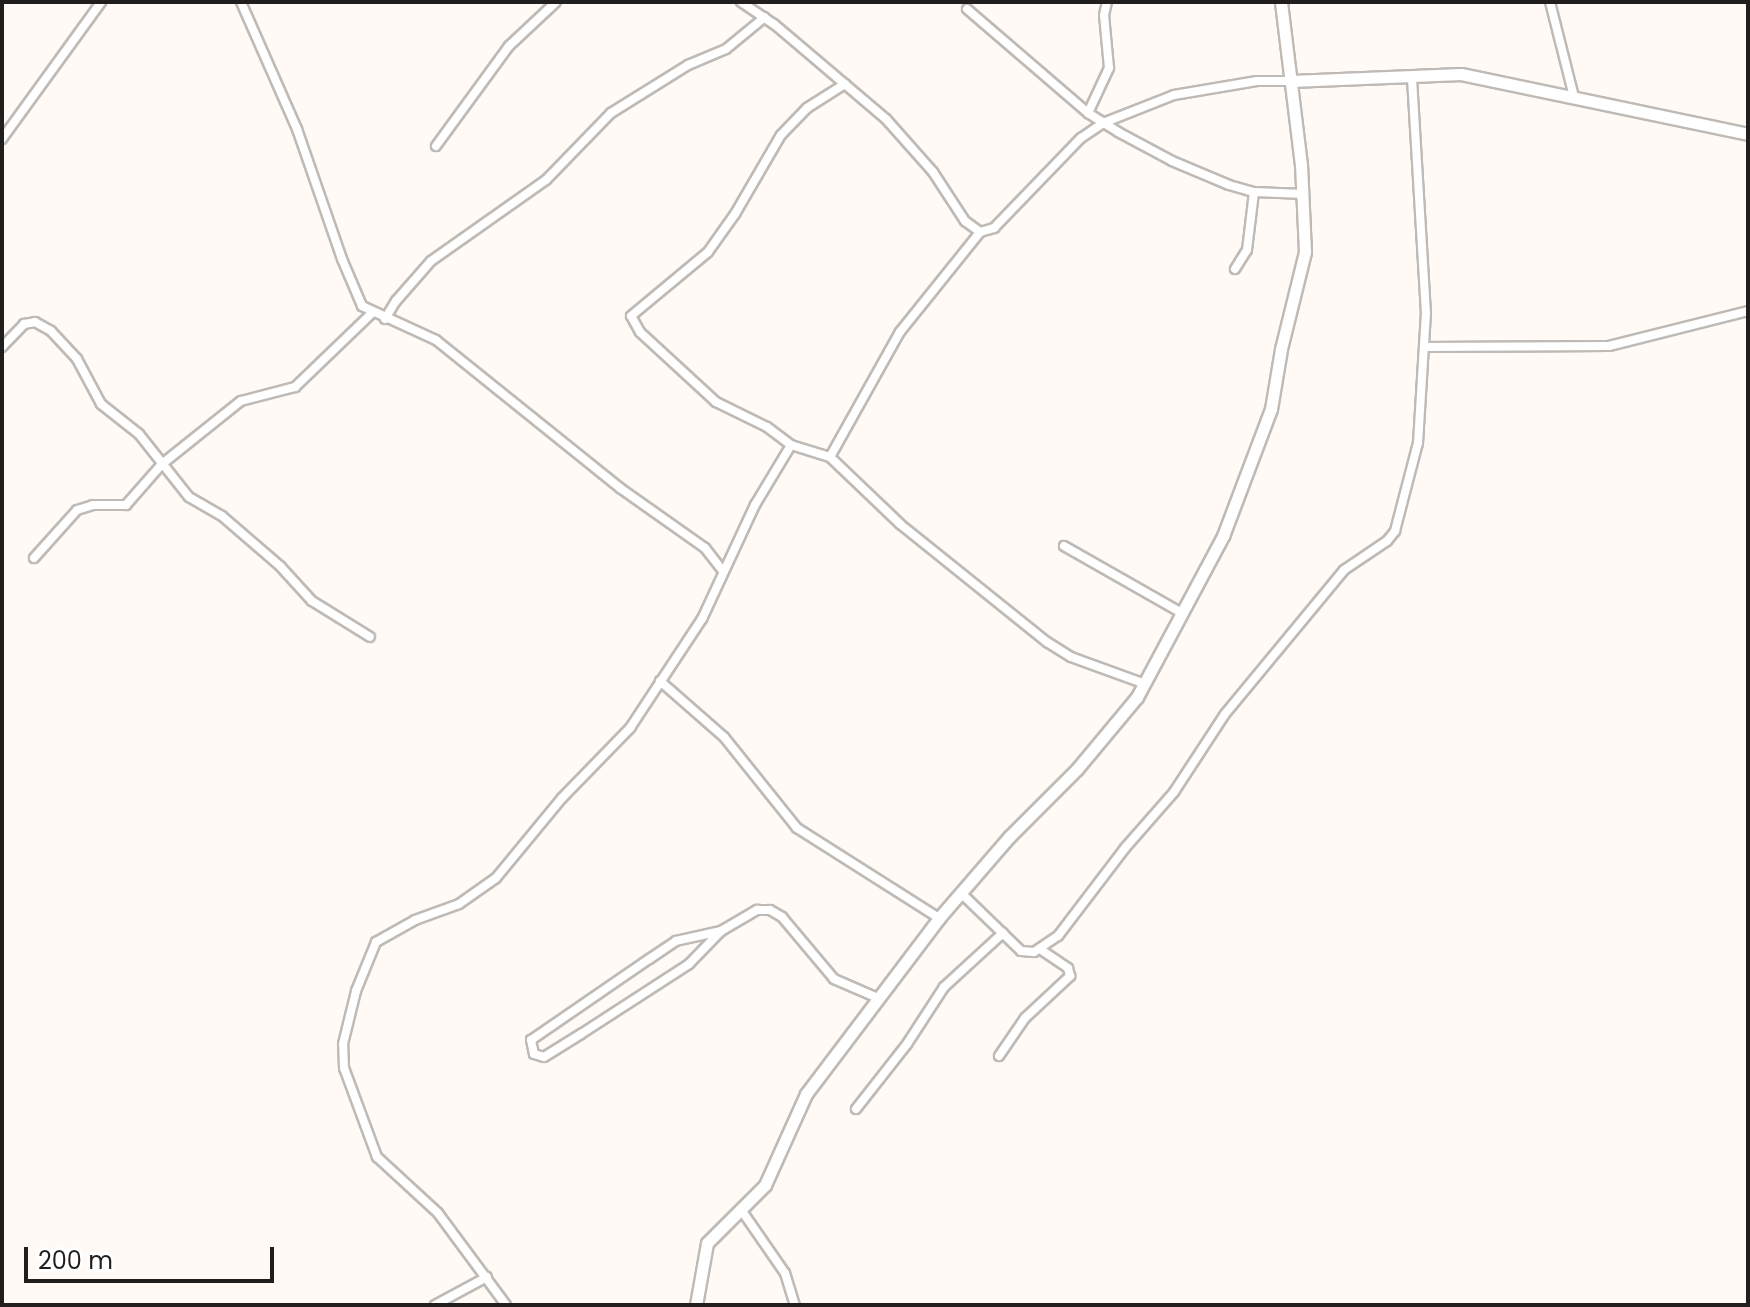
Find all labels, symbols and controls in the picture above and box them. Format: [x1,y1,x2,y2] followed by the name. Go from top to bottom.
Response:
[28,1231,278,1281] scale bar
[38,1244,113,1277] text: 200 m

